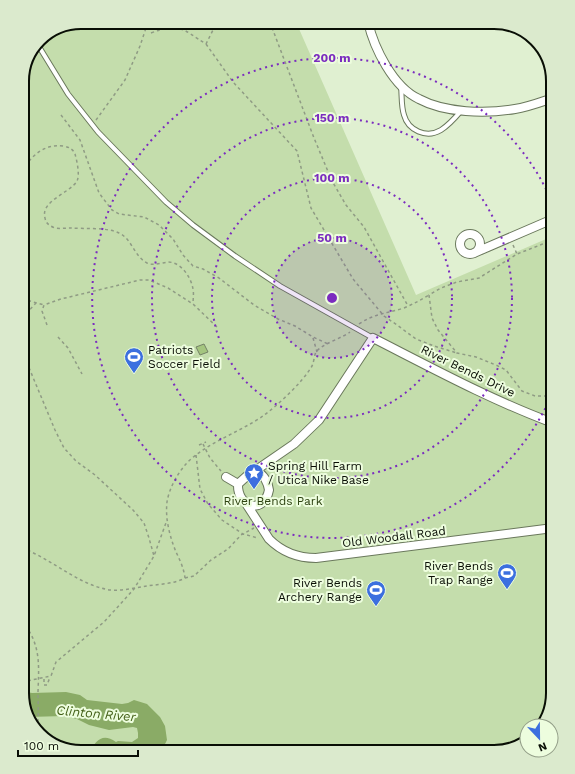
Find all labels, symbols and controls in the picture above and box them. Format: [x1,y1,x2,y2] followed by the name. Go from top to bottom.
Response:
[313,51,351,65] text: 200 m
[315,111,349,125] text: 150 m
[314,171,350,185] text: 100 m
[317,231,347,245] text: 50 m
[325,291,339,305] centre of rings
[419,342,517,400] street label: River Bends Drive
[148,343,221,371] place label: Patriots Soccer Field
[123,346,145,374] sports icon: Patriots Soccer Field
[268,459,369,487] place label: Spring Hill Farm / Utica Nike Base
[243,462,265,490] place icon: Spring Hill Farm / Utica Nike Base
[224,494,323,508] park label: River Bends Park
[341,524,447,550] street label: Old Woodall Road
[424,559,493,587] place label: River Bends Trap Range
[496,562,518,590] sports icon: River Bends Trap Range
[278,576,362,604] place label: River Bends Archery Range
[365,579,387,607] sports icon: River Bends Archery Range
[56,703,137,725] water label: Clinton River
[519,718,559,758] north arrow
[18,732,138,758] scale bar
[24,739,59,753] text: 100 m
[536,739,549,754] text: N

